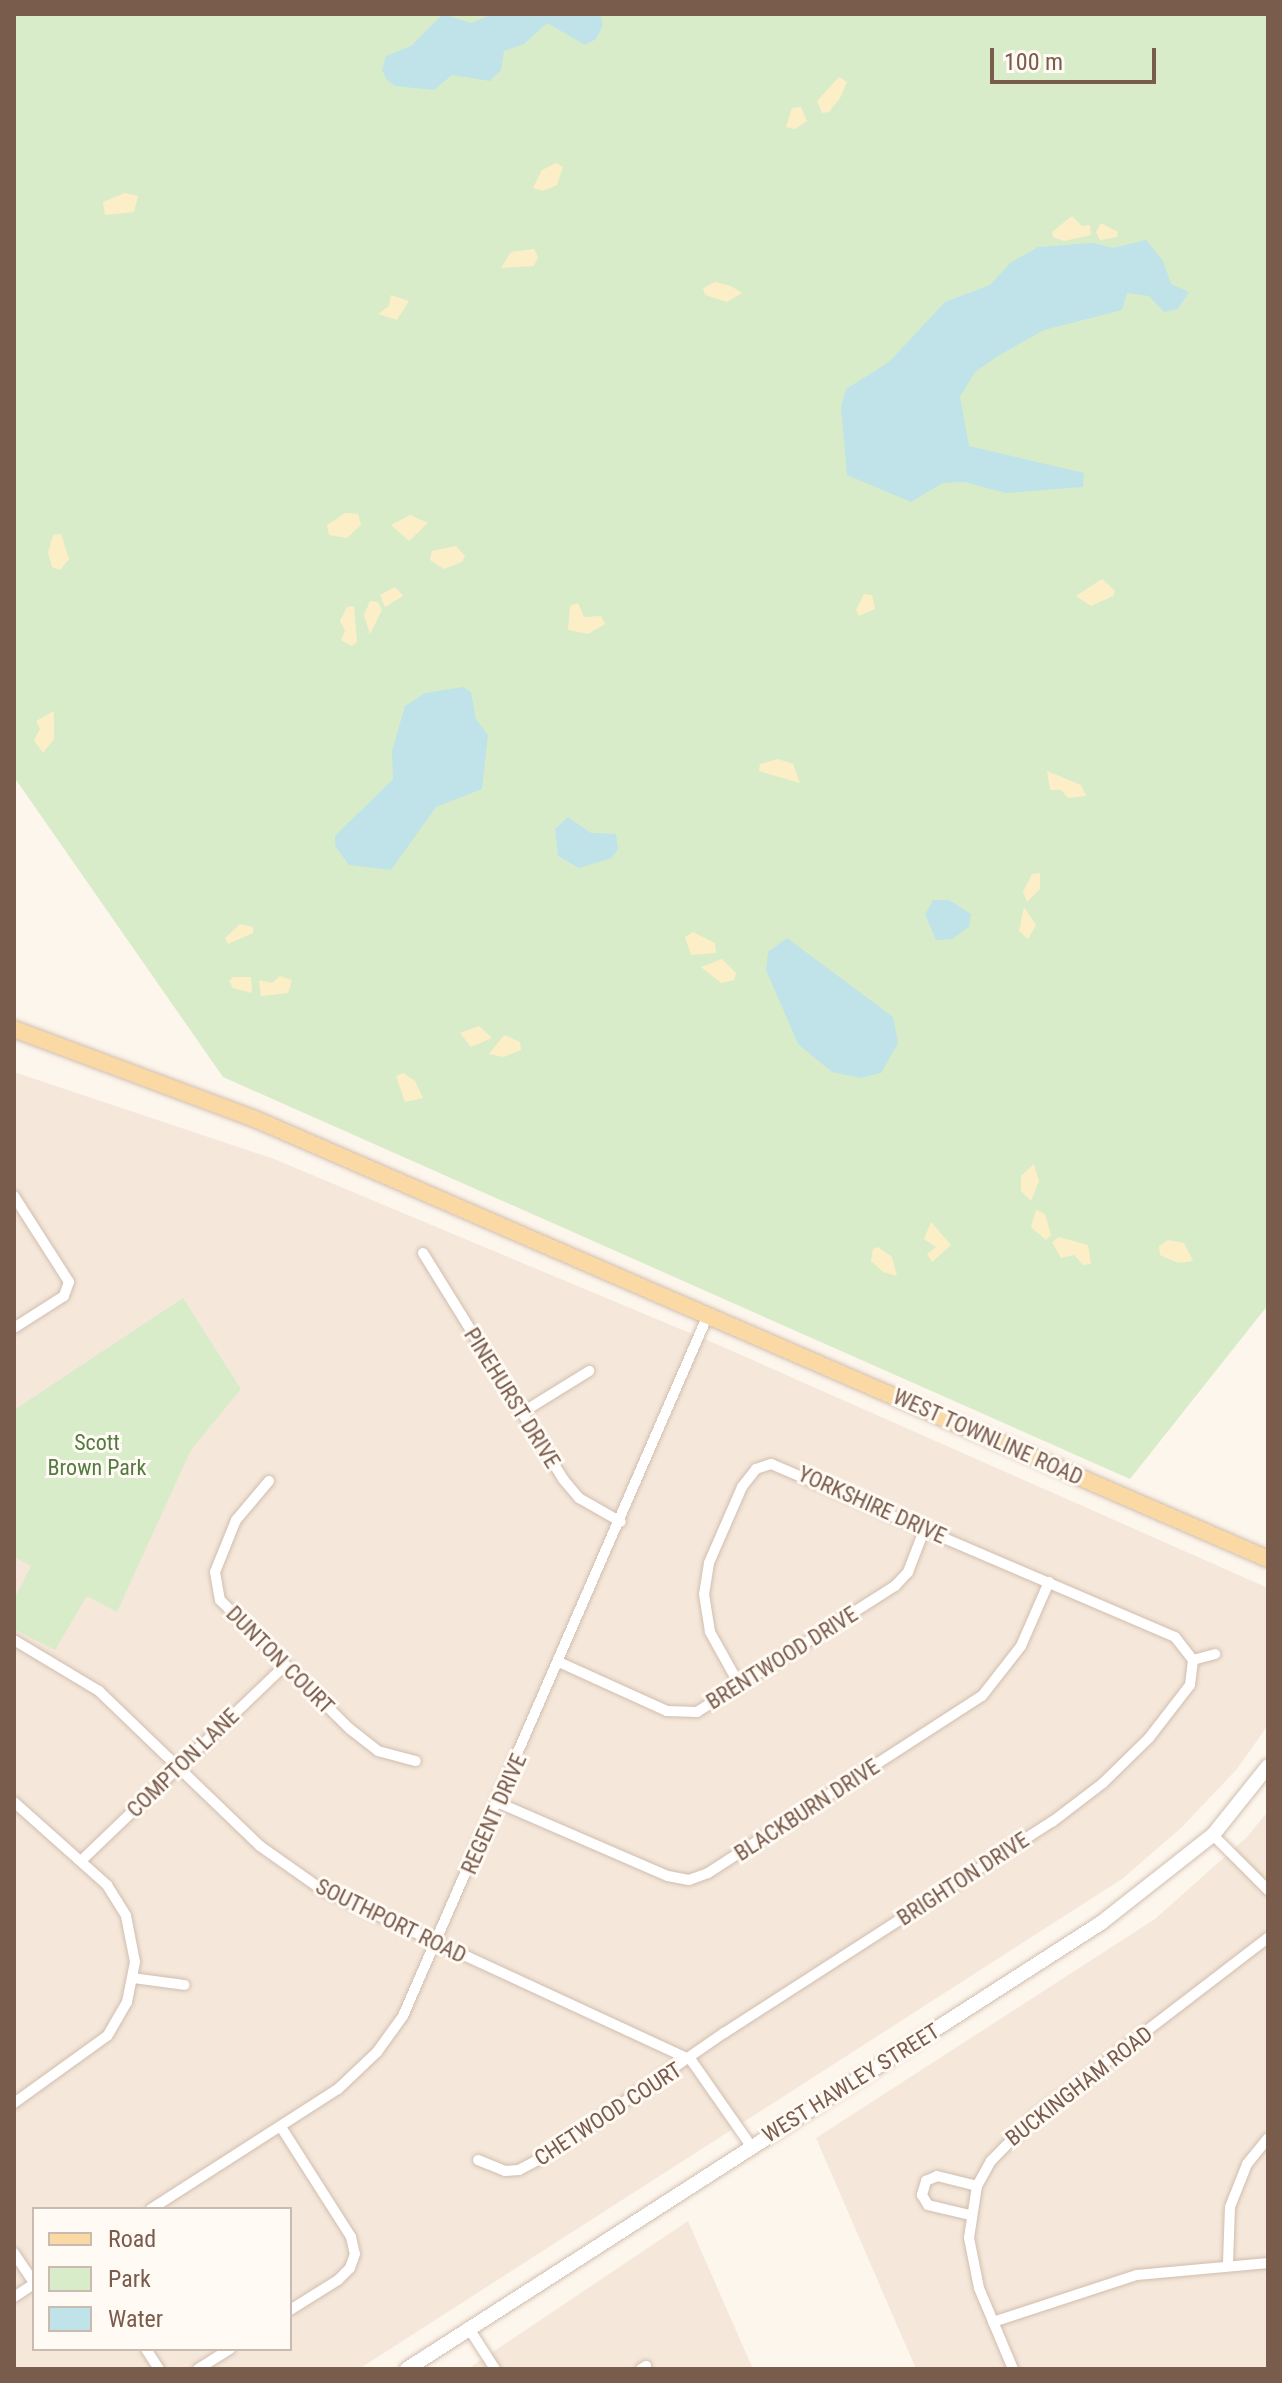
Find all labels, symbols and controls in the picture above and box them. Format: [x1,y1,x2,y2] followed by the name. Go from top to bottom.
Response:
[994,32,1160,82] scale bar
[1004,48,1063,76] text: 100 m
[458,1323,566,1473] street label: PINEHURST DRIVE
[889,1383,1087,1491] street label: WEST TOWNLINE ROAD
[48,1429,146,1480] park label: Scott Brown Park
[794,1461,950,1549] street label: YORKSHIRE DRIVE
[221,1601,339,1719] street label: DUNTON COURT
[701,1601,863,1715] street label: BRENTWOOD DRIVE
[122,1703,244,1823] street label: COMPTON LANE
[456,1750,532,1878] street label: REGENT DRIVE
[730,1753,884,1867] street label: BLACKBURN DRIVE
[892,1827,1034,1931] street label: BRIGHTON DRIVE
[311,1873,471,1969] street label: SOUTHPORT ROAD
[757,2018,945,2148] street label: WEST HAWLEY STREET
[1000,2020,1158,2152] street label: BUCKINGHAM ROAD
[530,2057,686,2171] street label: CHETWOOD COURT
[32,2207,292,2351] legend
[108,2225,156,2253] text: Road
[108,2265,151,2293] text: Park
[108,2305,163,2333] text: Water

